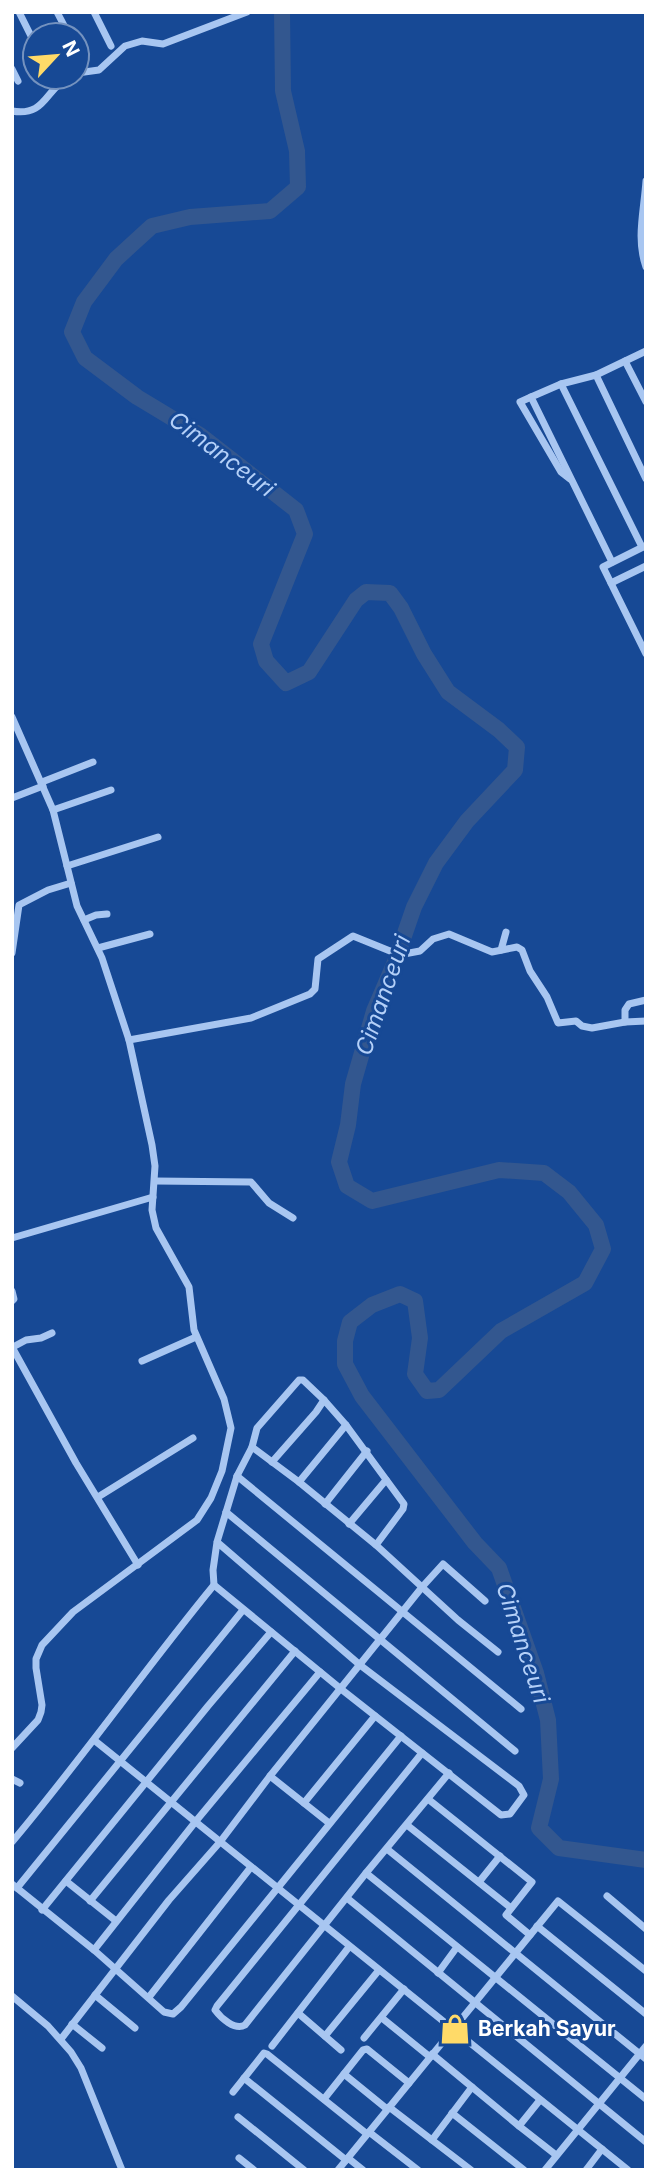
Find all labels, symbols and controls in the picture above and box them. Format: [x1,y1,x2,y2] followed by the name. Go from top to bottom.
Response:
[21,21,91,91] north arrow
[57,37,84,60] text: N
[164,405,281,503] water label: Cimanceuri
[349,931,417,1059] water label: Cimanceuri
[490,1579,556,1707] water label: Cimanceuri
[438,2012,472,2046] shop icon: Berkah Sayur
[478,2016,616,2041] place label: Berkah Sayur

